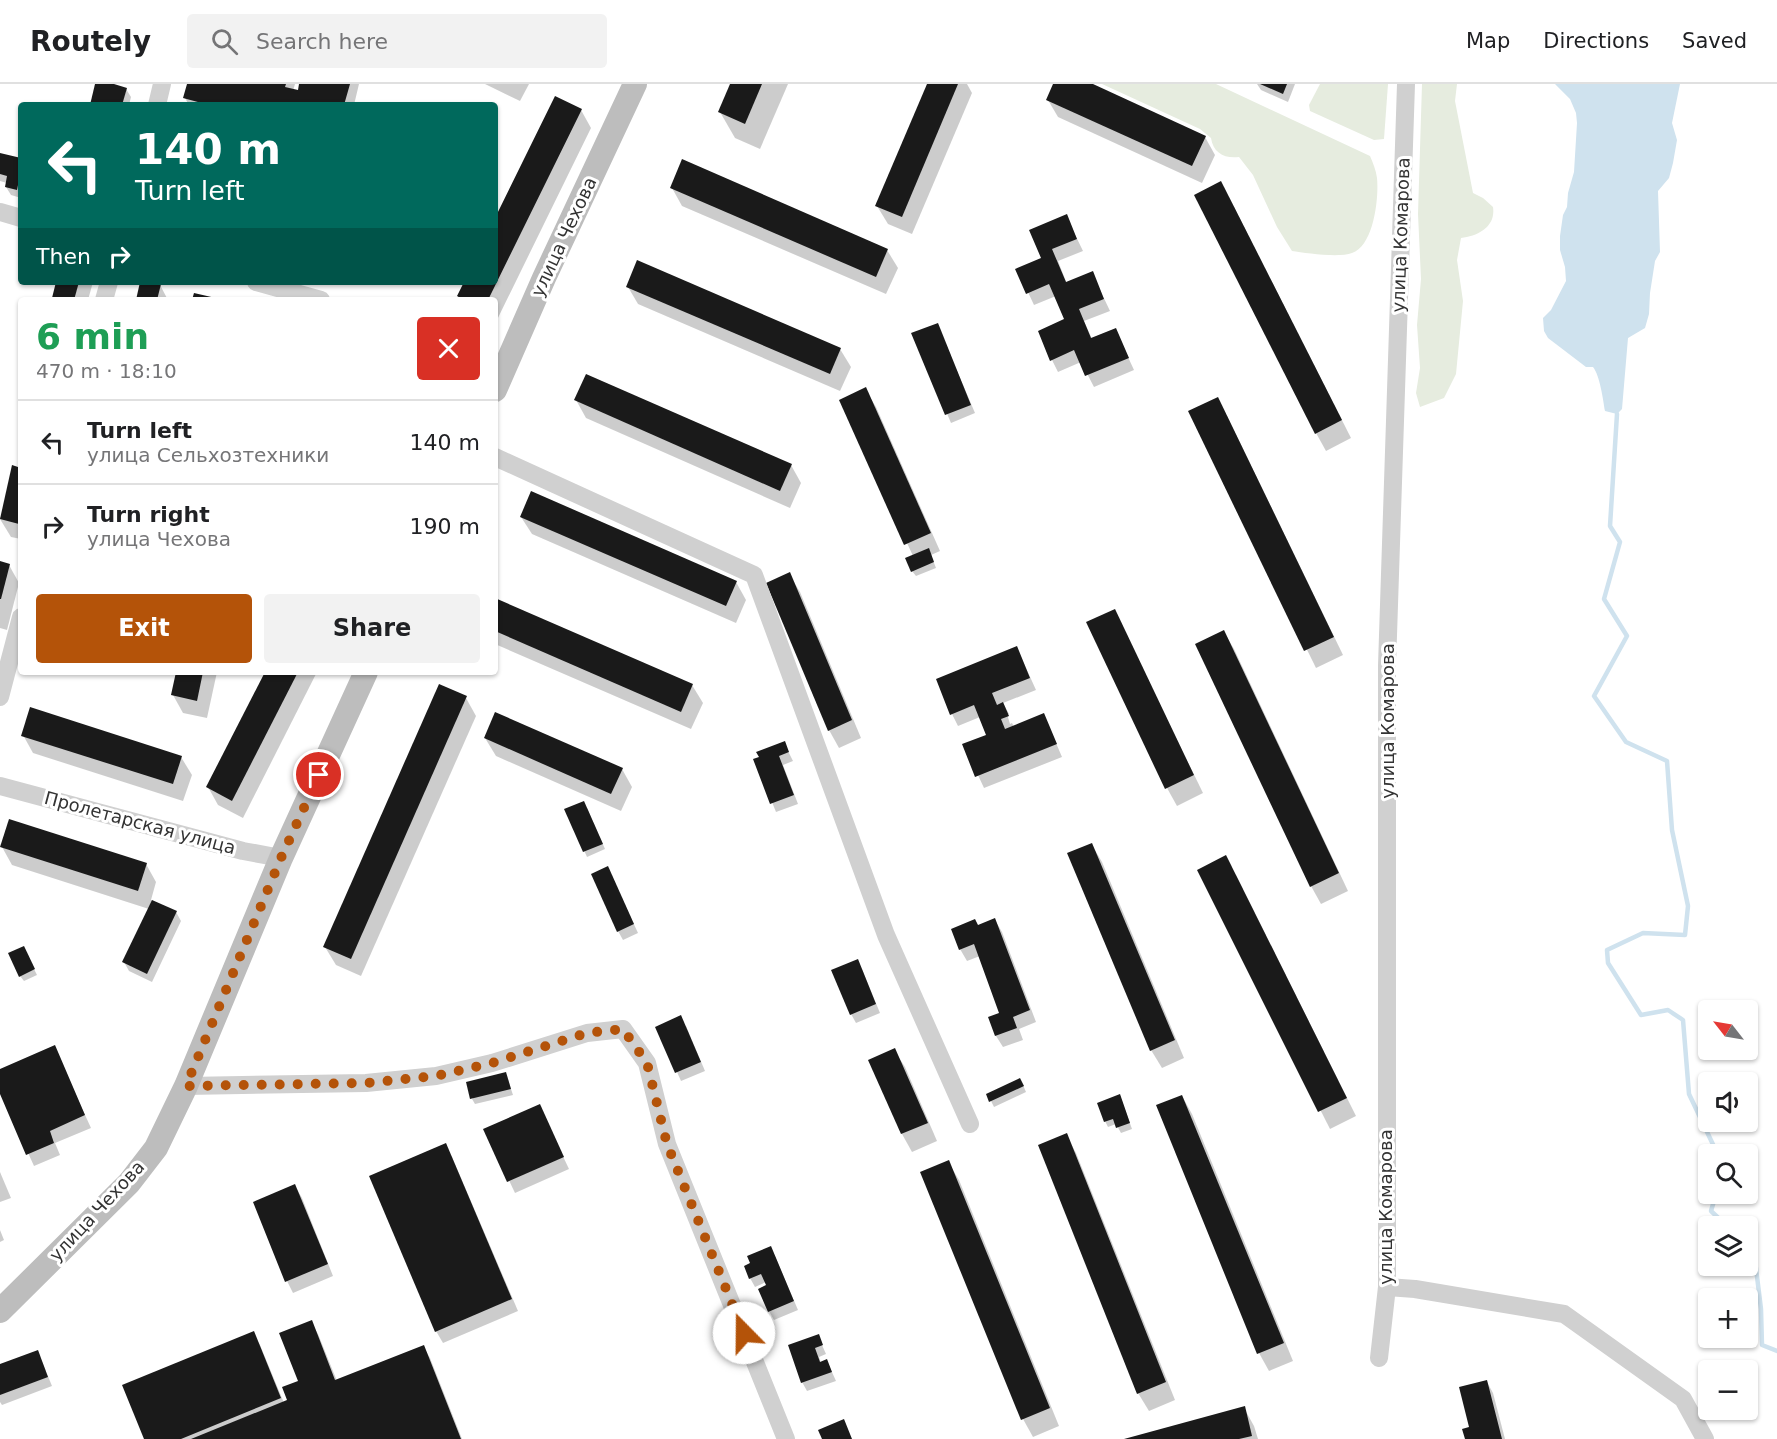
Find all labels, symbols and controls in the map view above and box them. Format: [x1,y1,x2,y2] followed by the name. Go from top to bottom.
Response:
[187,14,607,68] search box
[30,25,151,58] text: Routely
[208,25,241,58] icon: search
[256,29,388,54] text: Search here
[1466,29,1510,53] text: Map
[1543,29,1649,53] text: Directions
[1682,29,1747,53] text: Saved
[135,125,281,174] text: 140 m
[36,126,114,204] icon: left
[1387,157,1414,313] street label: улица Комарова
[527,174,600,300] street label: улица Чехова
[135,175,245,206] text: Turn left
[103,240,136,273] icon: right
[36,244,91,269] text: Then
[36,316,149,357] text: 6 min
[417,317,480,380] button: close
[36,359,177,383] text: 470 m · 18:10
[87,418,192,443] text: Turn left
[36,426,69,459] icon: left
[410,430,480,455] text: 140 m
[87,443,329,467] text: улица Сельхозтехники
[87,502,210,527] text: Turn right
[36,510,69,543] icon: right
[410,514,480,539] text: 190 m
[87,527,231,551] text: улица Чехова
[36,594,252,663] button: Exit
[264,594,480,663] button: Share
[1377,643,1398,799] street label: улица Комарова
[293,749,344,800] pin
[302,758,335,791] icon: arrive
[42,787,238,858] street label: Пролетарская улица
[1698,1000,1758,1060] north arrow
[1698,1000,1758,1420] map controls
[1698,1072,1758,1132] button: sound
[1375,1129,1396,1285] street label: улица Комарова
[1698,1144,1758,1204] button: search
[45,1156,148,1265] street label: улица Чехова
[1698,1216,1758,1276] button: layers
[1698,1288,1758,1348] button: +
[712,1301,776,1365] position arrow
[1698,1360,1758,1420] button: −

